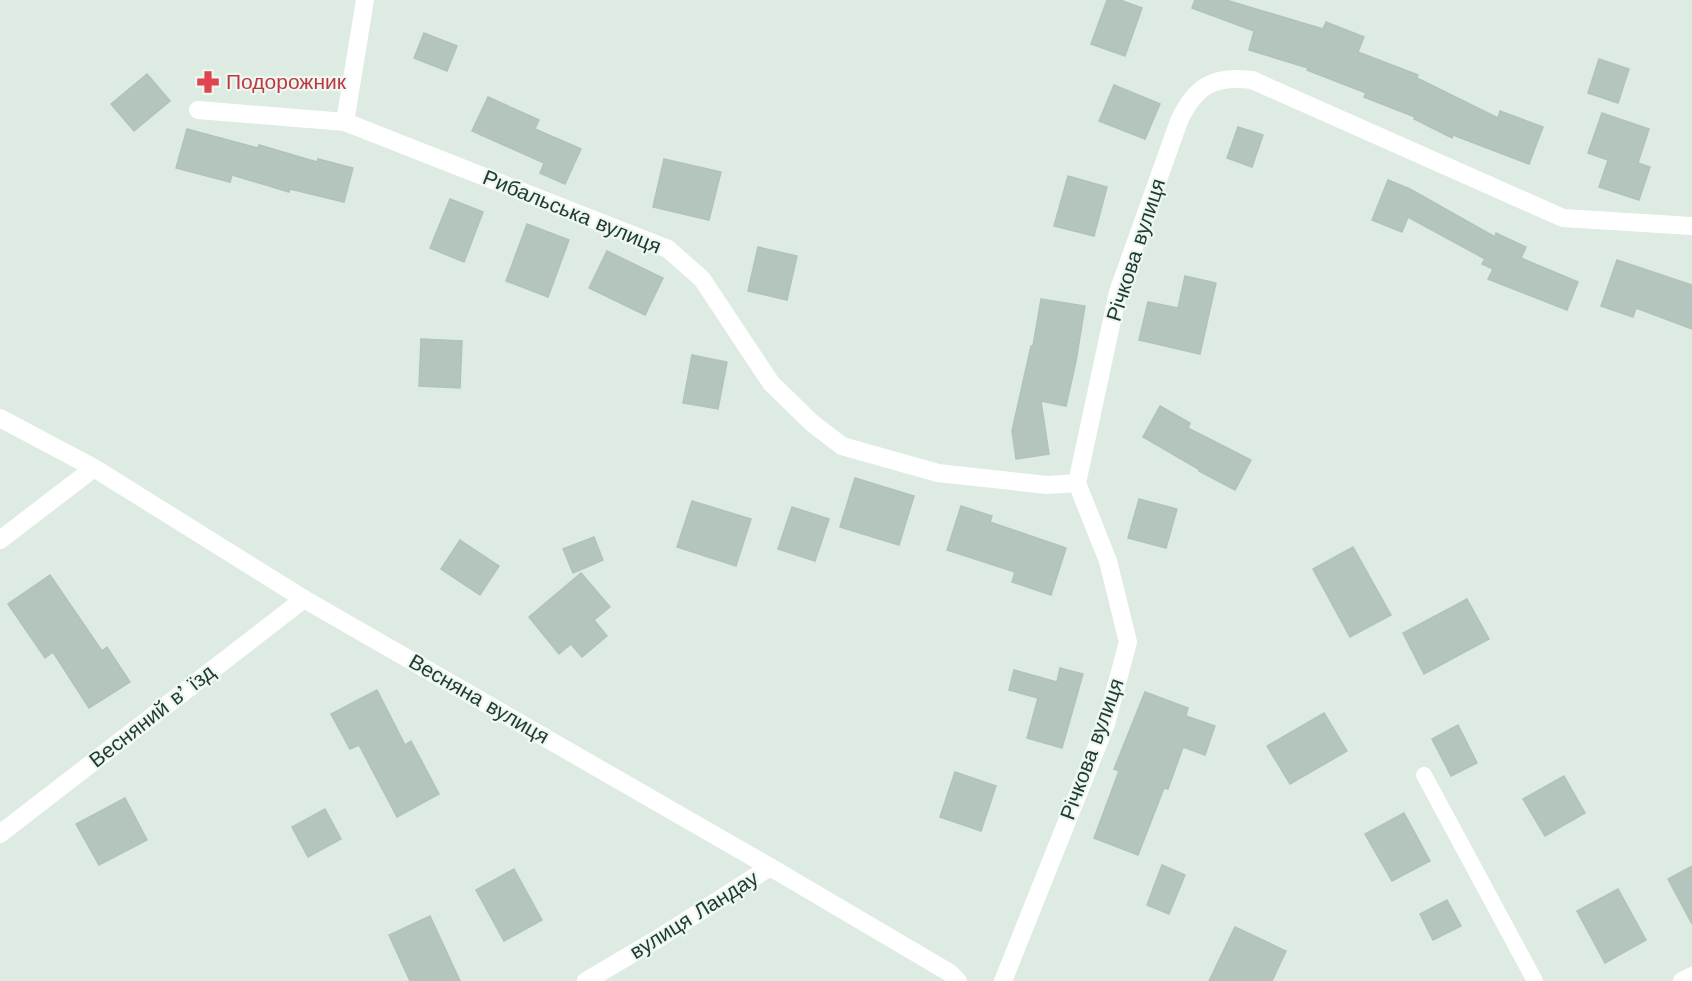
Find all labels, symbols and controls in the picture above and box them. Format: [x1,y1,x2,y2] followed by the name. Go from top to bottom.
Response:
[195,69,221,95] pharmacy icon: Подорожник
[226,69,347,94] place label: Подорожник
[479,164,665,259] street label: Рибальська вулиця
[1101,175,1170,324] street label: Річкова вулиця
[405,648,554,749] street label: Весняна вулиця
[84,659,219,772] street label: Весняний вʼїзд
[1054,675,1129,823] street label: Річкова вулиця
[625,865,763,964] street label: вулиця Ландау

